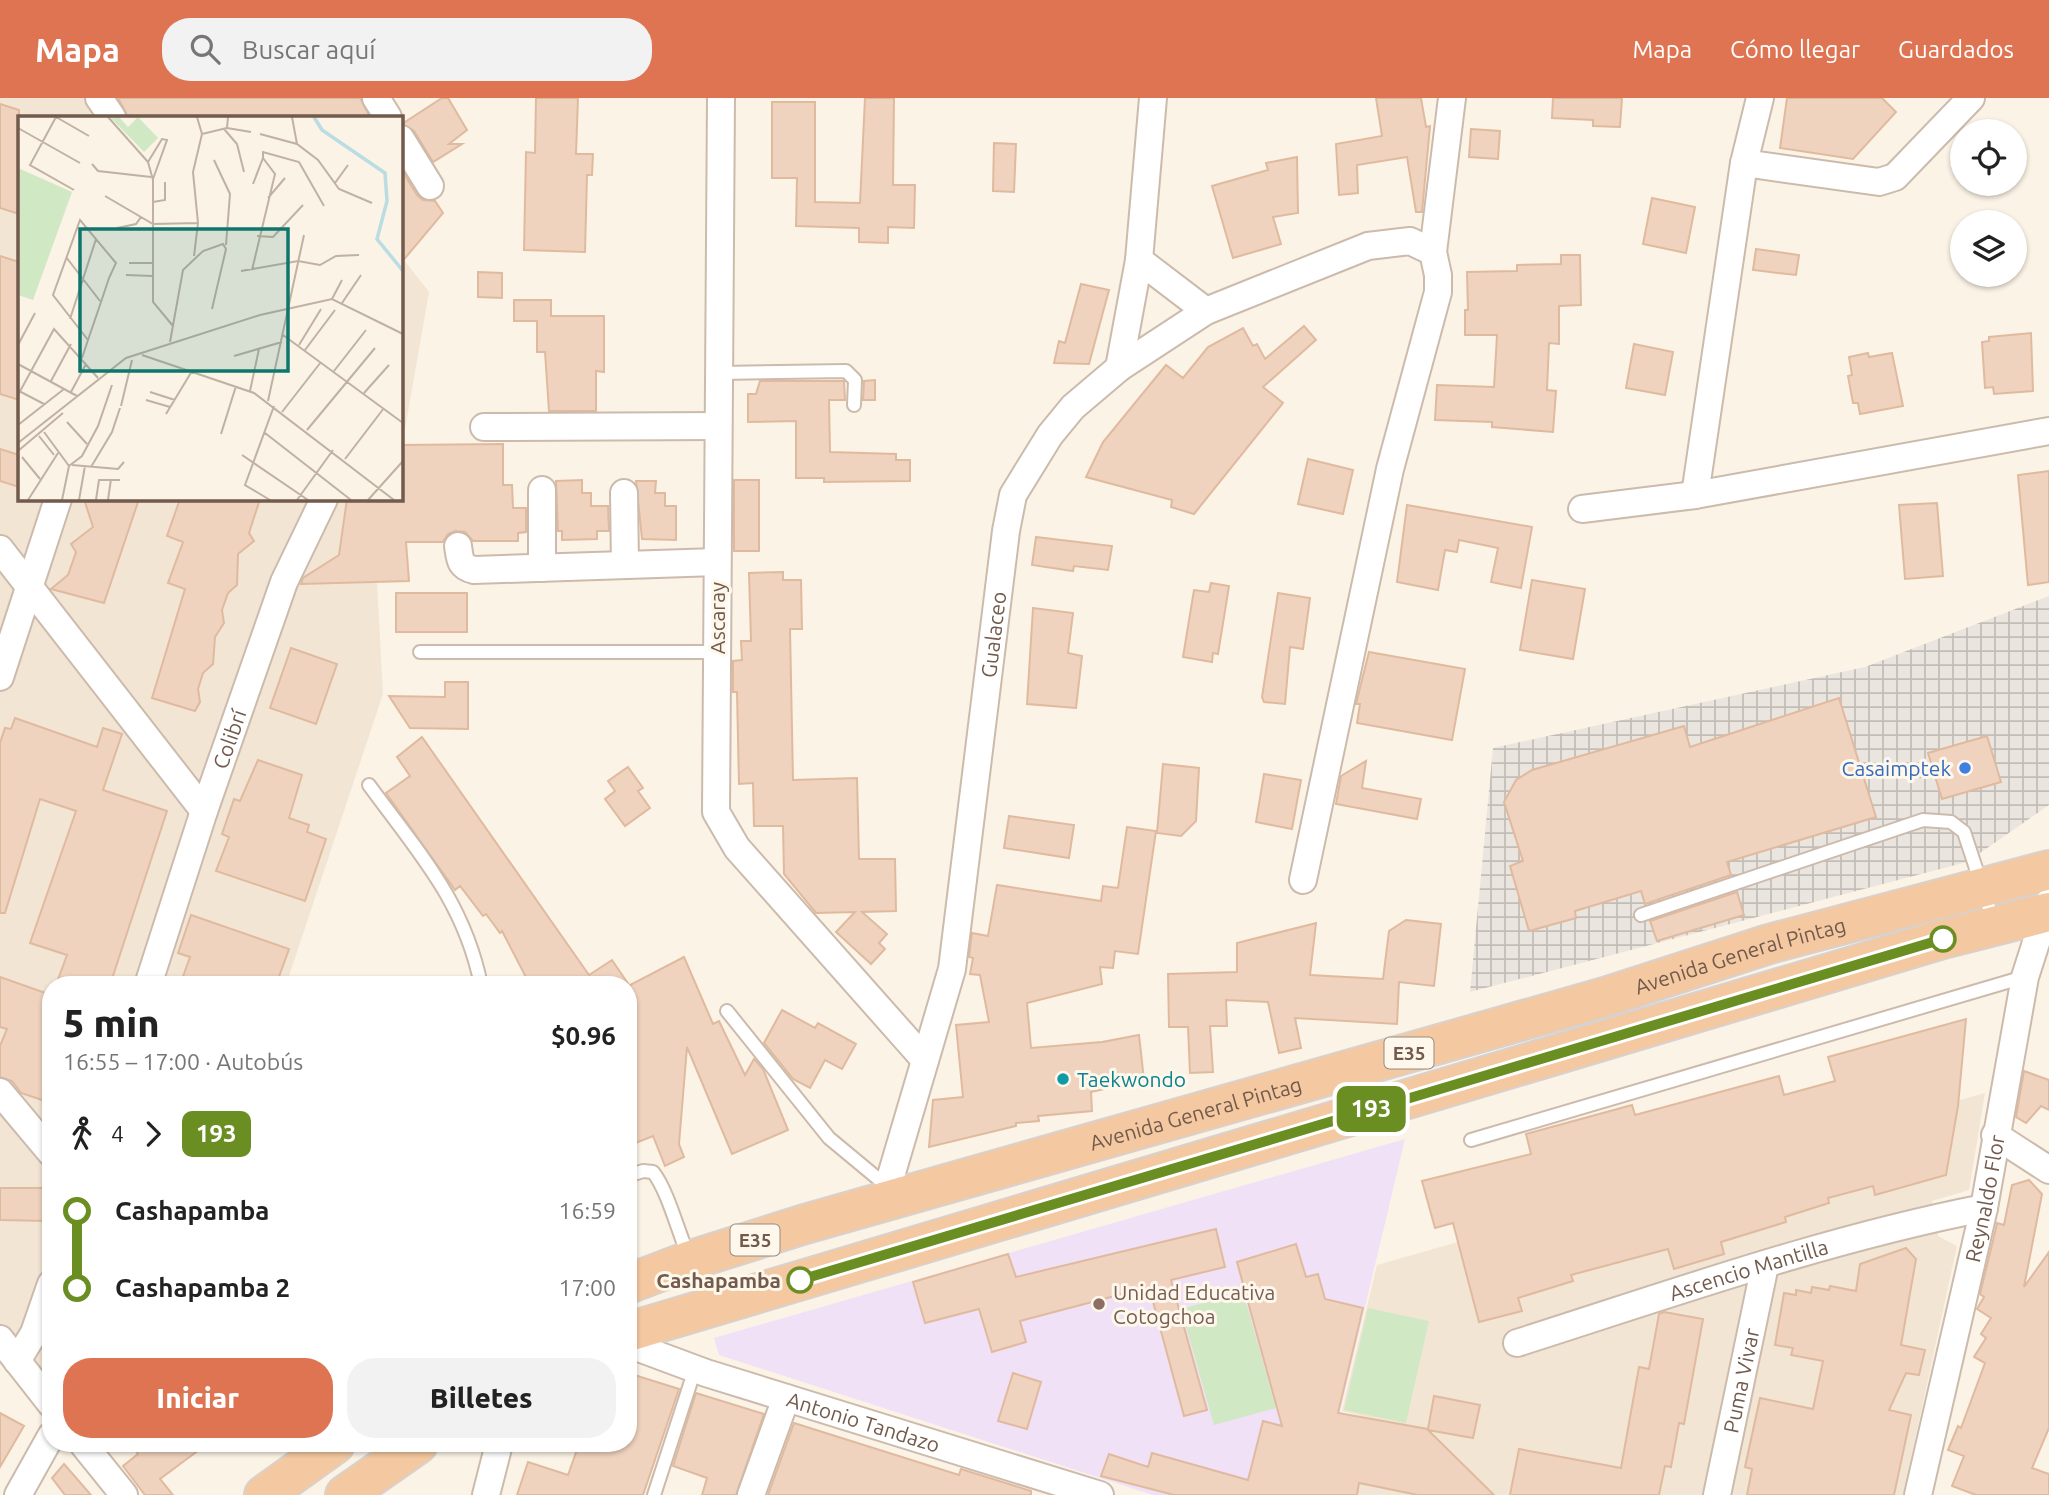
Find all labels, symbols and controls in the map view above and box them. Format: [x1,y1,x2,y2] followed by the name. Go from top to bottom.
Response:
[162,18,652,81] search box
[186,30,224,68] icon: search
[35,31,120,68] text: Mapa
[242,35,376,64] text: Buscar aquí
[1632,36,1692,63] text: Mapa
[1730,36,1860,63] text: Cómo llegar
[1898,36,2014,63] text: Guardados
[18,116,402,500] inset map
[1950,119,2027,287] map controls
[1950,119,2027,196] button: locate
[1950,210,2027,287] button: layers
[705,582,729,654] street label: Ascaray
[976,590,1010,679] street label: Gualaceo
[208,705,251,772] street label: Colibrí
[1841,756,1951,780] place label: Casaimptek
[1957,760,1973,776] marker: Casaimptek
[1632,912,1848,999] street label: Avenida General Pintag
[1930,926,1956,952] unlabelled marker
[63,1002,160,1044] text: 5 min
[551,1021,616,1050] text: $0.96
[1384,1037,1434,1068] road number: E35
[63,1049,303,1074] text: 16:55 – 17:00 · Autobús
[1077,1067,1186,1091] place label: Taekwondo
[1055,1071,1071,1087] marker: Taekwondo
[1087,1072,1304,1155] street label: Avenida General Pintag
[1331,1086,1411,1132] line badge: 193
[1351,1095,1391,1122] text: 193
[63,1115,101,1153] icon: walk
[134,1115,172,1153] icon: forward
[196,1120,237,1147] text: 193
[111,1121,124,1146] text: 4
[1960,1133,2009,1264] street label: Reynaldo Flor
[115,1196,269,1225] text: Cashapamba
[558,1198,616,1223] text: 16:59
[730,1224,780,1256] road number: E35
[1666,1234,1831,1305] street label: Ascencio Mantilla
[787,1267,813,1293] marker: Cashapamba
[656,1268,781,1292] place label: Cashapamba
[115,1273,290,1302] text: Cashapamba 2
[558,1275,616,1300] text: 17:00
[1113,1280,1275,1328] place label: Unidad Educativa Cotogchoa
[1091,1296,1107,1312] marker: Unidad Educativa Cotogchoa
[1718,1326,1764,1435] street label: Puma Vivar
[63,1358,333,1438] button: Iniciar
[347,1358,616,1438] button: Billetes
[784,1387,943,1457] street label: Antonio Tandazo

